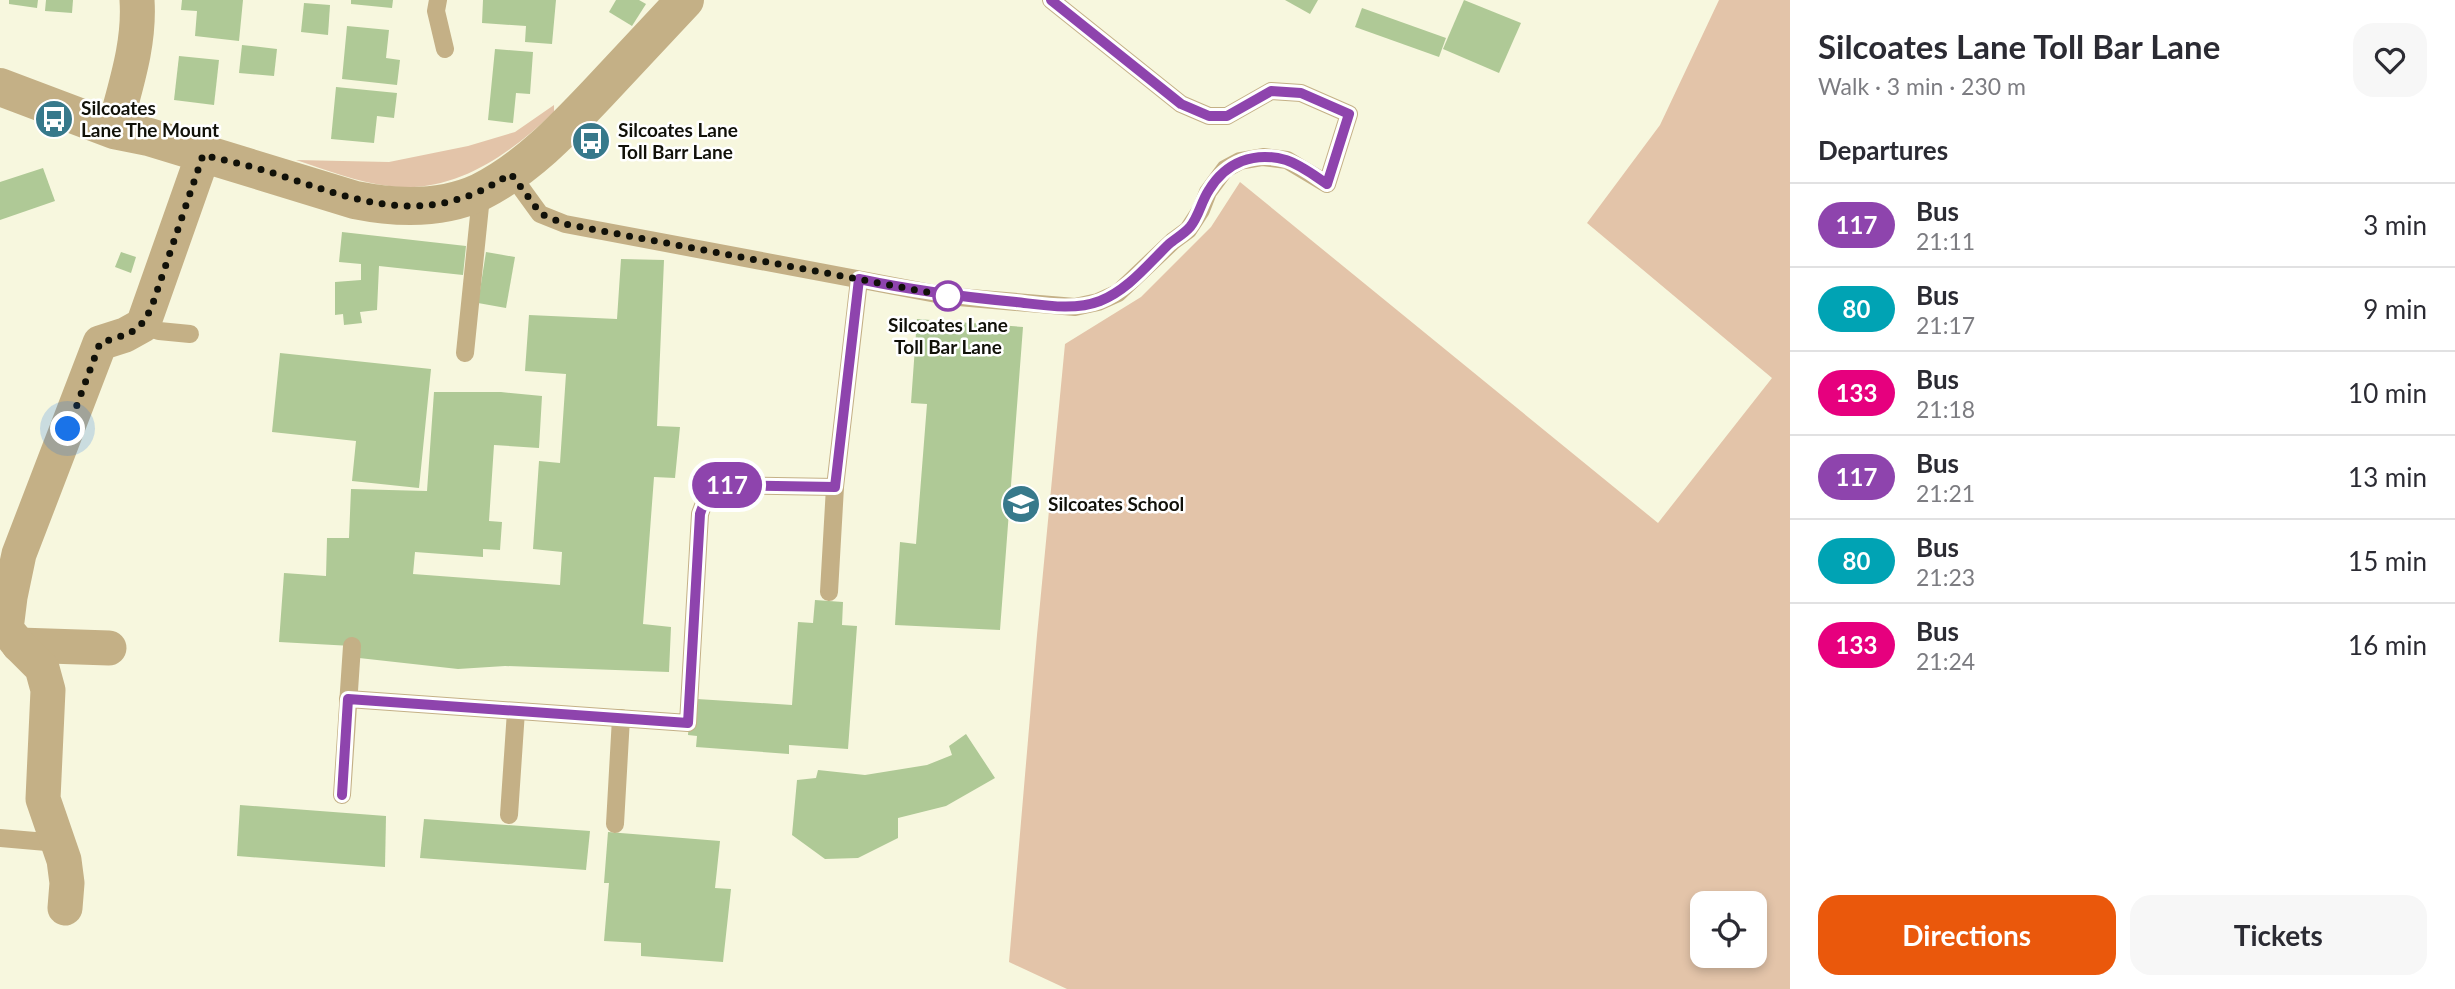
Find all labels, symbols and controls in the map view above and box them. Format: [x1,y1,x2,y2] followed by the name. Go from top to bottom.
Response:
[2353,23,2427,97] button: heart
[1818,26,2220,66] text: Silcoates Lane Toll Bar Lane
[1818,72,2026,100] text: Walk · 3 min · 230 m
[81,96,219,141] place label: Silcoates Lane The Mount
[33,98,75,140] bus stop icon: Silcoates Lane The Mount
[618,118,738,163] place label: Silcoates Lane Toll Barr Lane
[570,120,612,162] bus stop icon: Silcoates Lane Toll Barr Lane
[1818,134,1948,166] text: Departures
[1916,195,1959,227] text: Bus
[2363,209,2427,241] text: 3 min
[1836,210,1877,239] text: 117
[1916,227,1975,255] text: 21:11
[1916,279,1959,311] text: Bus
[933,281,963,311] marker: Silcoates Lane Toll Bar Lane
[2363,293,2427,325] text: 9 min
[1843,294,1870,323] text: 80
[1916,311,1975,339] text: 21:17
[888,313,1008,358] place label: Silcoates Lane Toll Bar Lane
[1916,363,1959,395] text: Bus
[2348,377,2427,409] text: 10 min
[1836,378,1877,407] text: 133
[1916,395,1975,423] text: 21:18
[50,411,85,446] your location
[1916,447,1959,479] text: Bus
[2348,461,2427,493] text: 13 min
[687,462,767,508] line badge: 117
[1836,462,1877,491] text: 117
[706,470,748,499] text: 117
[1916,479,1975,507] text: 21:21
[1000,483,1042,525] school or university icon: Silcoates School
[1048,492,1184,515] place label: Silcoates School
[1916,531,1959,563] text: Bus
[2348,545,2427,577] text: 15 min
[1843,546,1870,575] text: 80
[1916,563,1975,591] text: 21:23
[1916,615,1959,647] text: Bus
[2348,629,2427,661] text: 16 min
[1836,630,1877,659] text: 133
[1916,647,1975,675] text: 21:24
[1690,891,1767,968] map controls
[1690,891,1767,968] button: locate
[1818,895,2116,975] button: Directions
[2130,895,2427,975] button: Tickets

